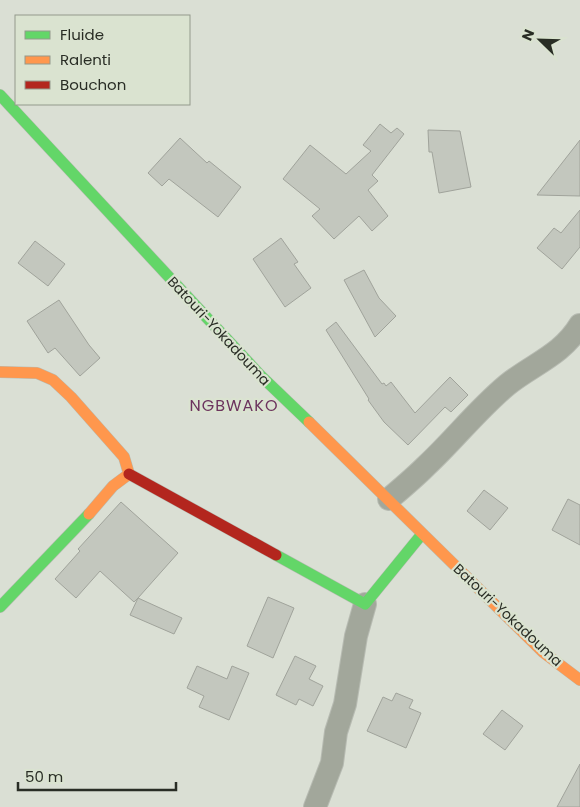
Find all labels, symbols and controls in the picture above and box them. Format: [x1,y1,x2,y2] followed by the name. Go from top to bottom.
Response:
[15,15,190,105] legend
[515,15,565,65] north arrow
[60,24,104,45] text: Fluide
[517,26,539,44] text: N
[60,49,111,70] text: Ralenti
[60,74,126,95] text: Bouchon
[163,272,275,390] street label: Batouri-Yokadouma
[189,394,279,417] district label: NGBWAKO
[449,559,567,671] street label: Batouri-Yokadouma
[18,760,175,792] scale bar
[25,766,63,787] text: 50 m

